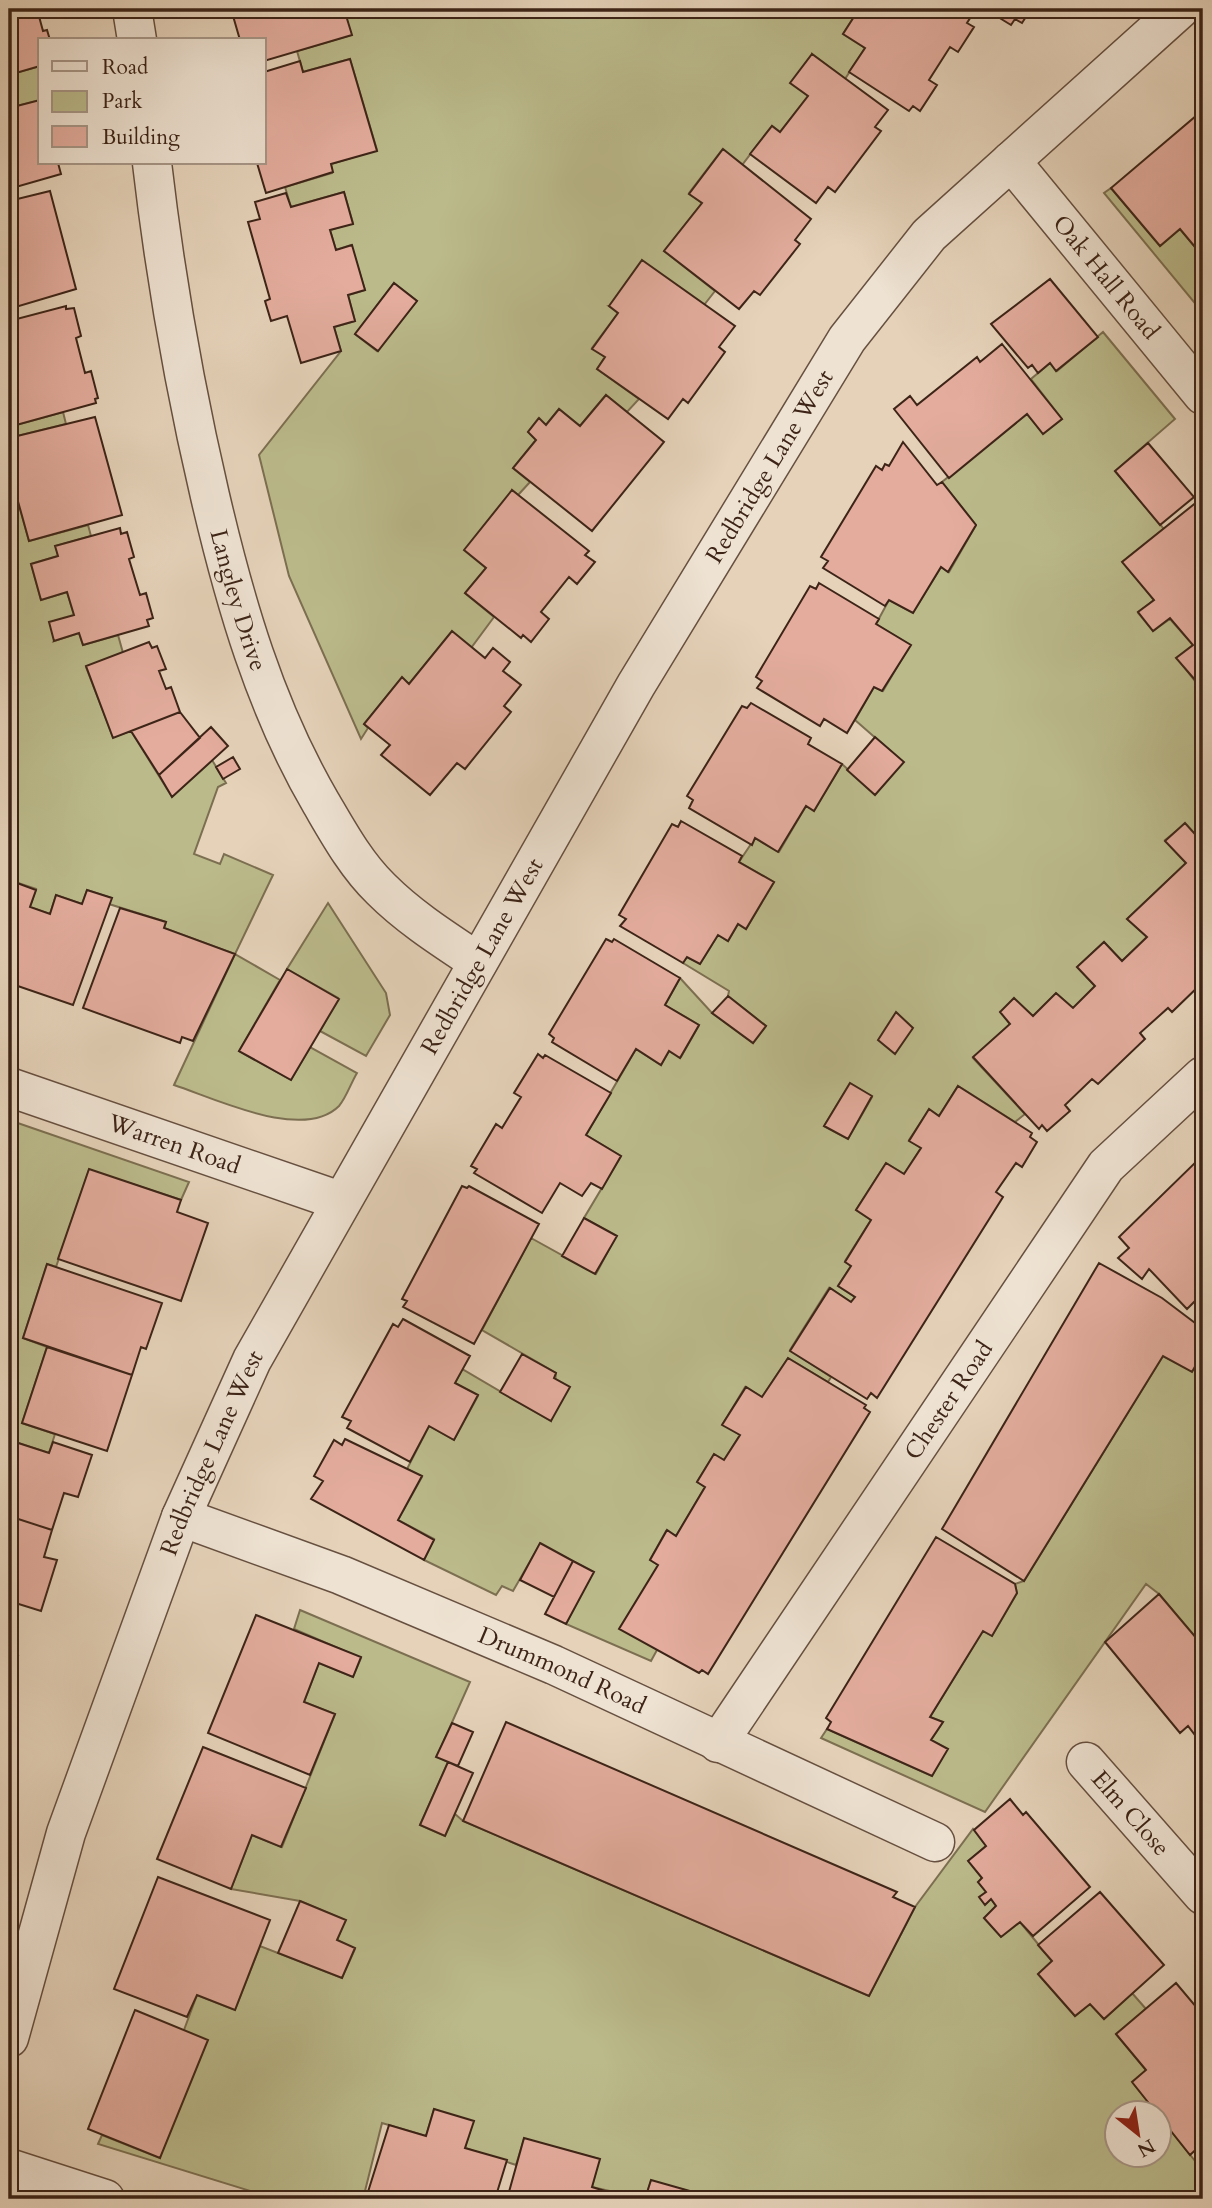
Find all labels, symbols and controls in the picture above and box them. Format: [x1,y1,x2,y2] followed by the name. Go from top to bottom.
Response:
[38,38,266,164] legend
[102,53,148,82] text: Road
[102,87,143,116] text: Park
[102,123,180,152] text: Building
[1045,208,1167,347] street label: Oak Hall Road
[698,363,842,570] street label: Redbridge Lane West
[202,526,275,676] street label: Langley Drive
[413,852,551,1061] street label: Redbridge Lane West
[103,1106,245,1183] street label: Warren Road
[897,1334,1001,1467] street label: Chester Road
[152,1344,272,1560] street label: Redbridge Lane West
[473,1619,652,1723] street label: Drummond Road
[1084,1763,1177,1863] street label: Elm Close
[1104,2100,1174,2170] north arrow
[1132,2132,1160,2163] text: N

